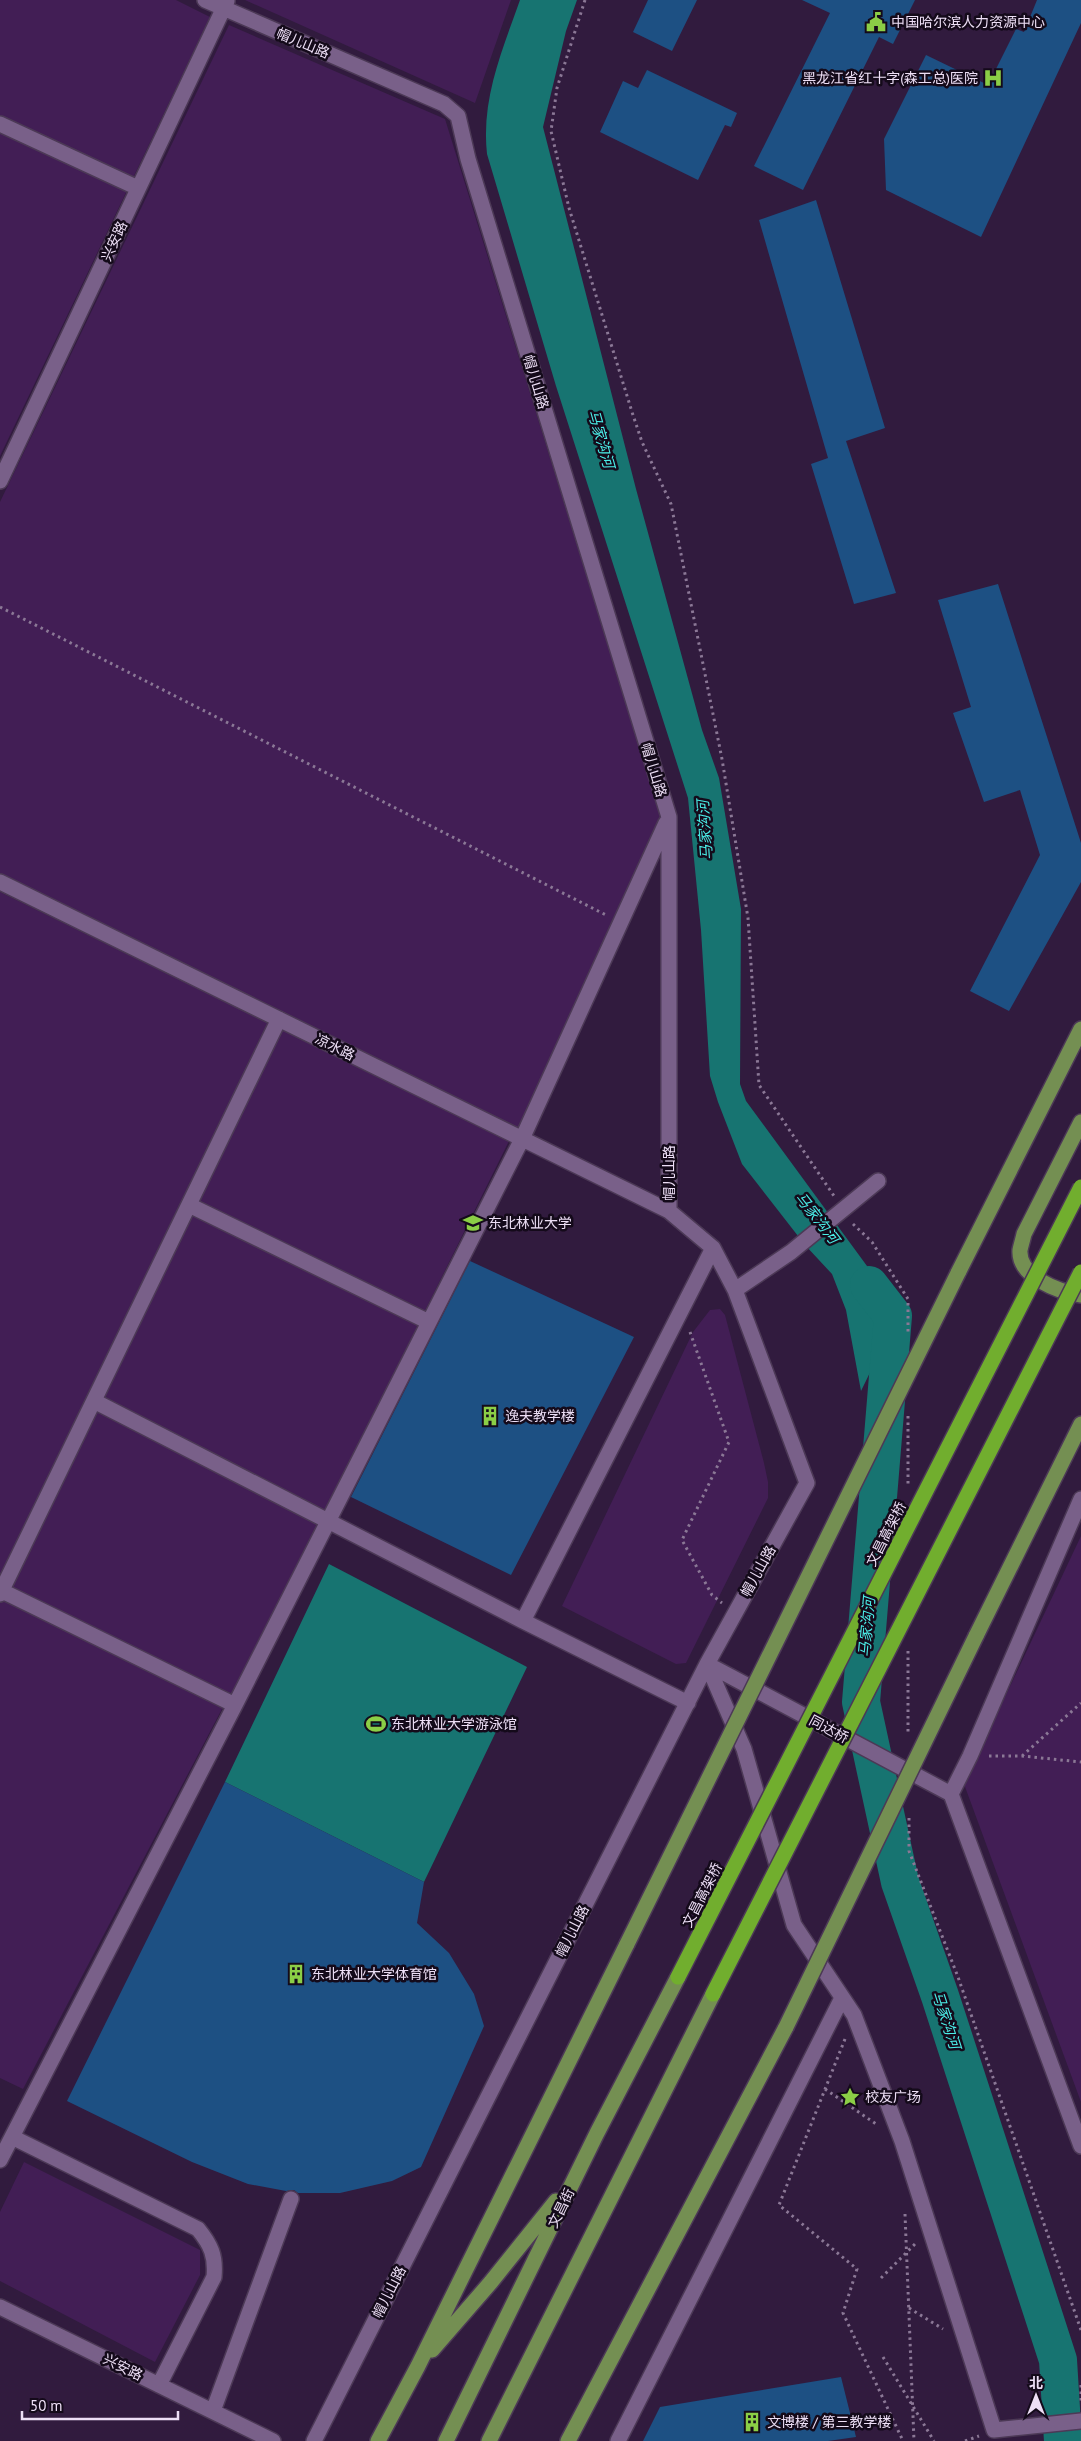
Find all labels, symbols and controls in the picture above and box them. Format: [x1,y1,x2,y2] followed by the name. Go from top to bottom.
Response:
[865,11,887,33] public building icon: 中国哈尔滨人力资源中心
[891,13,1045,31] place label: 中国哈尔滨人力资源中心
[274,24,332,62] street label: 帽儿山路
[982,67,1004,89] hospital icon: 黑龙江省红十字(森工总)医院
[802,69,978,87] place label: 黑龙江省红十字(森工总)医院
[97,218,131,264] street label: 兴安路
[519,353,553,411] street label: 帽儿山路
[584,407,620,473] water label: 马家沟河
[637,741,671,799] street label: 帽儿山路
[693,796,716,861] water label: 马家沟河
[312,1030,358,1064] street label: 凉水路
[660,1145,678,1201] street label: 帽儿山路
[791,1188,845,1250] water label: 马家沟河
[462,1212,484,1234] school or university icon: 东北林业大学
[488,1214,572,1232] place label: 东北林业大学
[479,1405,501,1427] building icon: 逸夫教学楼
[505,1407,575,1425] place label: 逸夫教学楼
[862,1499,910,1569] street label: 文昌高架桥
[737,1542,779,1600] street label: 帽儿山路
[854,1593,879,1658] water label: 马家沟河
[806,1711,852,1747] street label: 同达桥
[365,1713,387,1735] sports icon: 东北林业大学游泳馆
[391,1715,517,1733] place label: 东北林业大学游泳馆
[678,1860,726,1930] street label: 文昌高架桥
[551,1902,593,1960] street label: 帽儿山路
[285,1963,307,1985] building icon: 东北林业大学体育馆
[311,1965,437,1983] place label: 东北林业大学体育馆
[928,1988,966,2054] water label: 马家沟河
[839,2086,861,2108] place icon: 校友广场
[865,2088,921,2106] place label: 校友广场
[544,2185,578,2231] street label: 文昌街
[368,2263,410,2321] street label: 帽儿山路
[100,2350,146,2384] street label: 兴安路
[1011,2371,1061,2421] north arrow
[1029,2374,1043,2392] text: 北
[22,2388,179,2420] scale bar
[30,2396,63,2415] text: 50 m
[741,2411,763,2433] building icon: 文博楼 / 第三教学楼
[767,2413,891,2431] place label: 文博楼 / 第三教学楼

